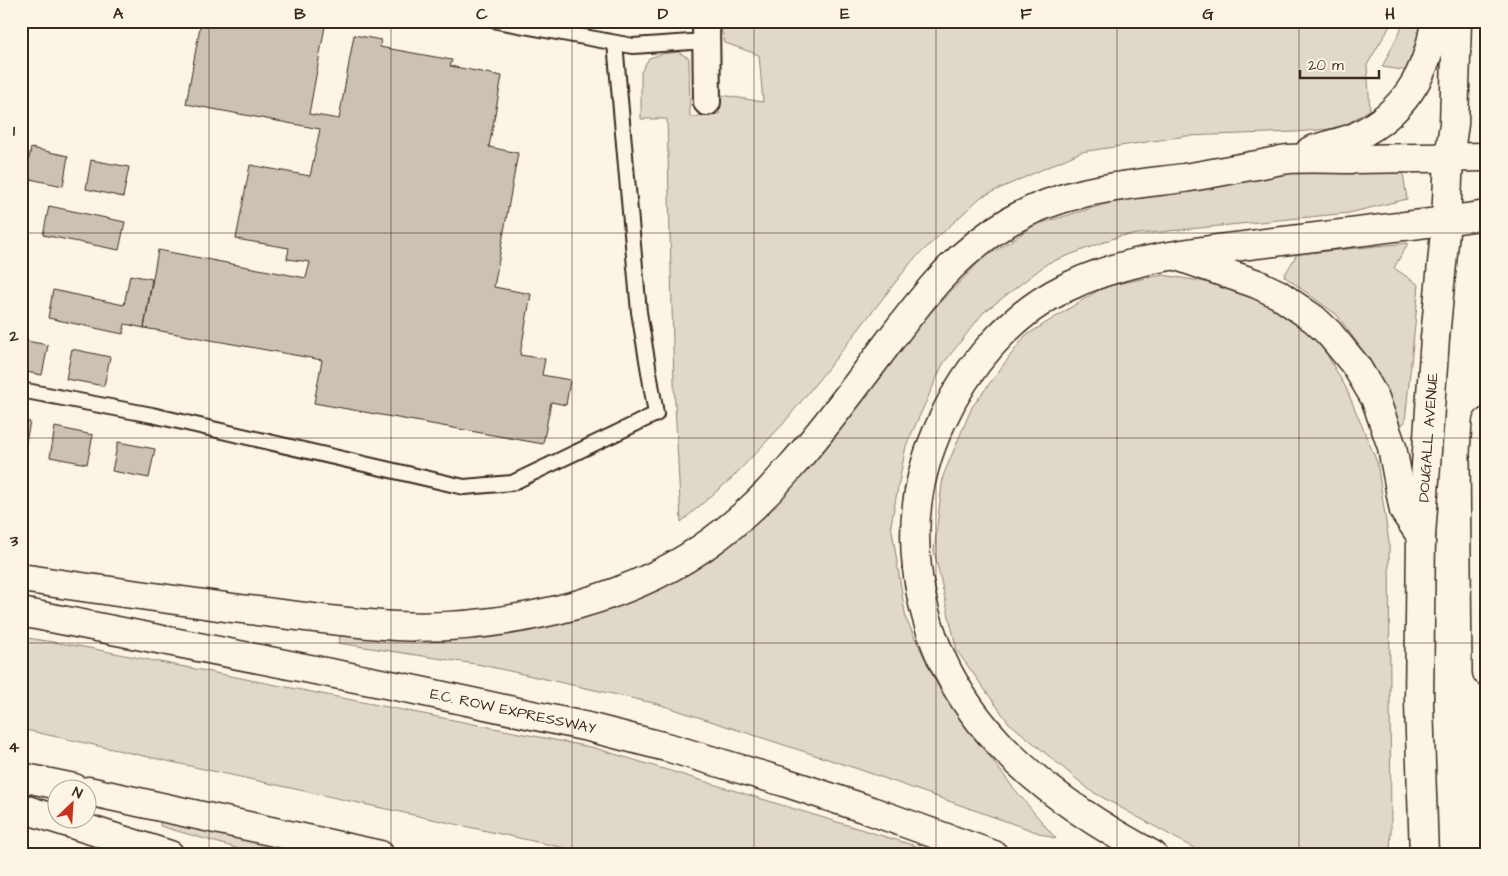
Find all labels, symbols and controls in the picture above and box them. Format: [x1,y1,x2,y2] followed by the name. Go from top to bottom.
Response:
[113,3,124,25] text: A
[294,3,306,25] text: B
[476,3,488,25] text: C
[658,3,669,25] text: D
[840,3,850,25] text: E
[1020,3,1032,25] text: F
[1202,3,1214,25] text: G
[1385,3,1395,25] text: H
[1300,48,1379,80] scale bar
[1308,55,1344,76] text: 20 m
[13,120,16,142] text: 1
[8,325,19,347] text: 2
[1413,372,1444,503] street label: DOUGALL AVENUE
[9,530,19,552] text: 3
[428,683,598,740] street label: E.C. ROW EXPRESSWAY
[9,736,20,758] text: 4
[48,778,98,828] north arrow
[69,782,85,804] text: N

